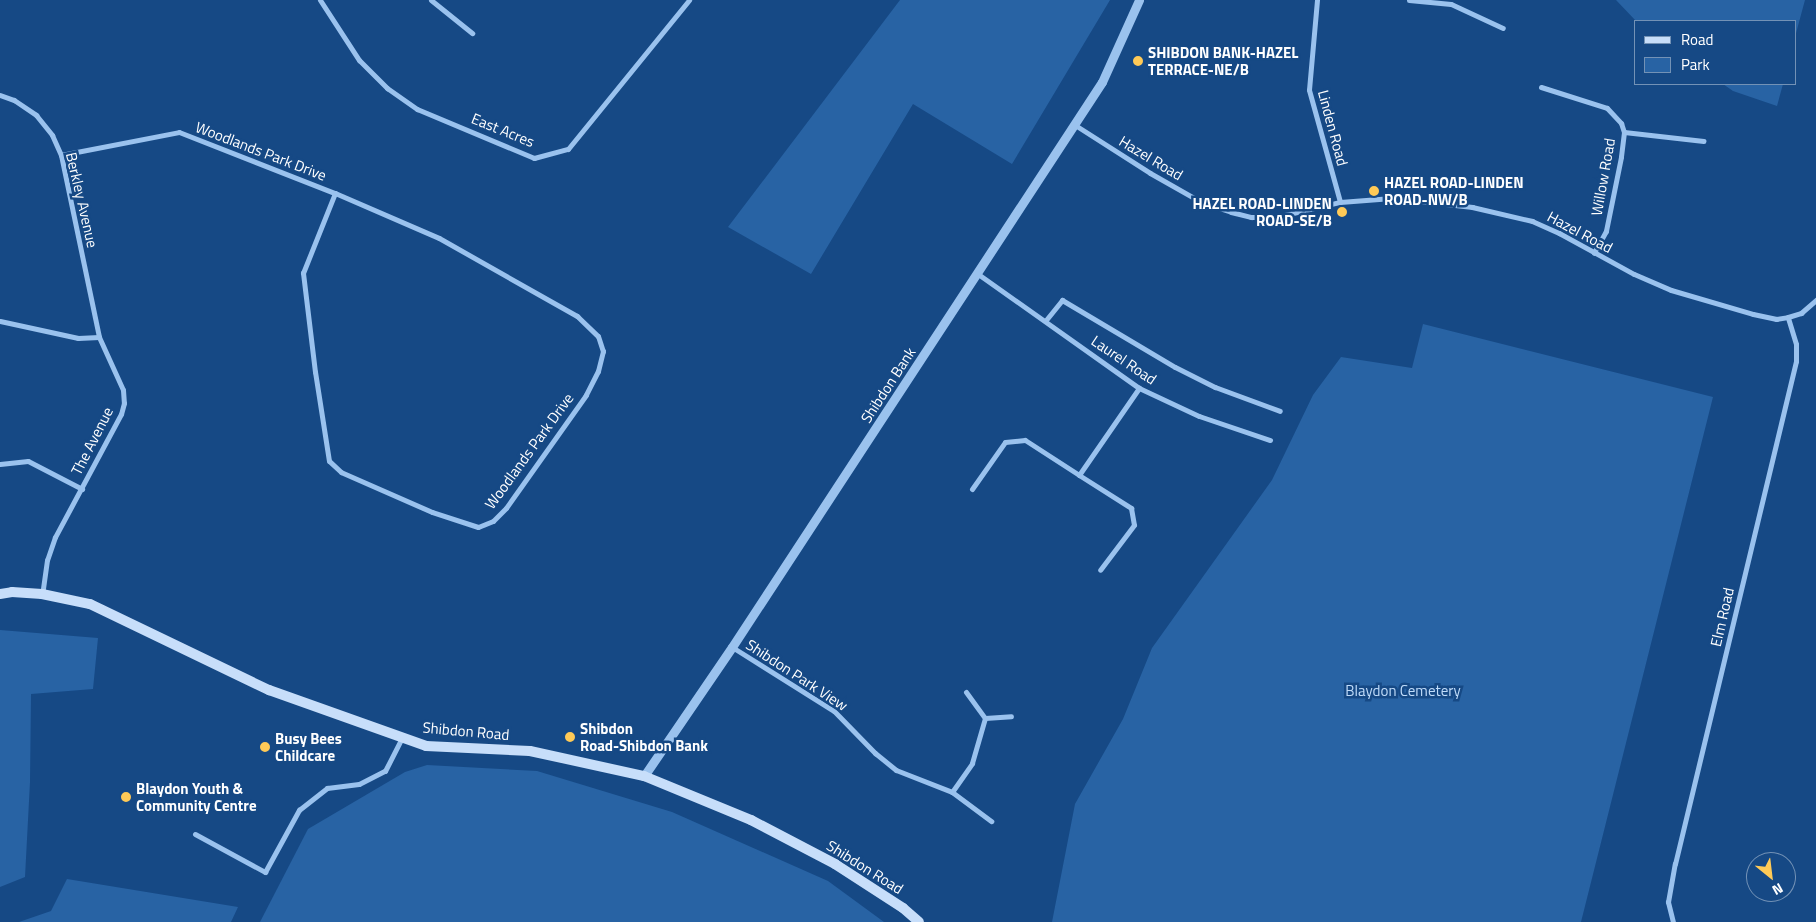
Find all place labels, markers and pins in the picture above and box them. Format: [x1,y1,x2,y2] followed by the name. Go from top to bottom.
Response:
[1148,43,1298,78] place label: SHIBDON BANK-HAZEL TERRACE-NE/B
[1132,55,1144,67] marker: SHIBDON BANK-HAZEL TERRACE-NE/B
[1384,173,1524,208] place label: HAZEL ROAD-LINDEN ROAD-NW/B
[1368,185,1380,197] marker: HAZEL ROAD-LINDEN ROAD-NW/B
[1192,194,1332,229] place label: HAZEL ROAD-LINDEN ROAD-SE/B
[1336,206,1348,218] marker: HAZEL ROAD-LINDEN ROAD-SE/B
[580,719,708,754] place label: Shibdon Road-Shibdon Bank
[275,729,342,764] place label: Busy Bees Childcare
[564,731,576,743] marker: Shibdon Road-Shibdon Bank
[259,741,271,753] marker: Busy Bees Childcare
[136,779,257,814] place label: Blaydon Youth & Community Centre
[120,791,132,803] marker: Blaydon Youth & Community Centre

